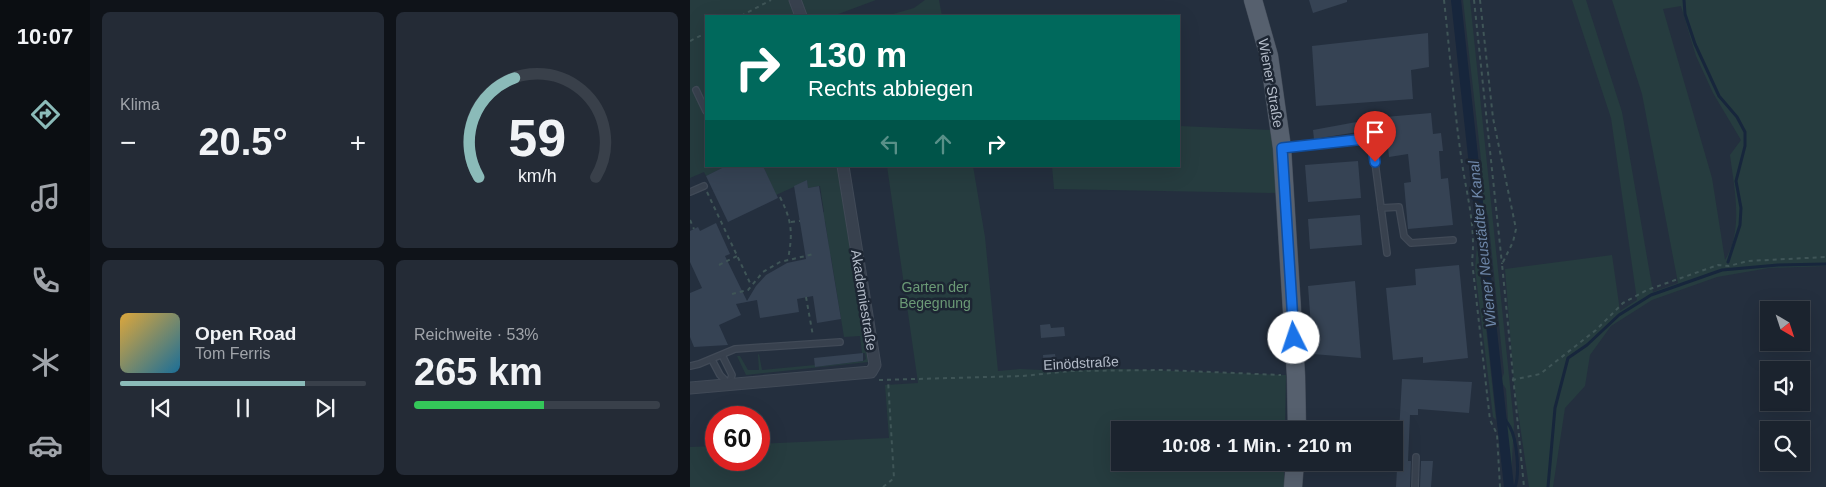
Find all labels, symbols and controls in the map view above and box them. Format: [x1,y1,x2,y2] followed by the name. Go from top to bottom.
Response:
[17,24,73,49] text: 10:07
[725,35,790,100] icon: right
[808,35,907,74] text: 130 m
[1255,37,1287,129] street label: Wiener Straße
[808,76,973,101] text: Rechts abbiegen
[120,96,160,113] text: Klima
[28,97,63,132] icon: directions
[508,109,566,167] text: 59
[1354,111,1396,162] pin
[1361,118,1389,146] icon: arrive
[198,121,288,163] text: 20.5°
[120,127,136,158] text: −
[350,127,366,158] text: +
[876,130,904,158] icon: left
[929,130,957,158] icon: ahead
[982,130,1010,158] icon: right
[1465,159,1499,328] water label: Wiener Neustädter Kanal
[518,166,556,186] text: km/h
[28,180,63,215] icon: music
[848,248,880,352] street label: Akademiestraße
[28,263,63,298] icon: phone
[899,279,971,311] park label: Garten der Begegnung
[1760,301,1810,351] north arrow
[1760,301,1810,471] map controls
[1267,311,1319,363] position arrow
[195,323,296,344] text: Open Road
[414,326,539,343] text: Reichweite · 53%
[28,345,63,380] icon: climate
[195,345,271,362] text: Tom Ferris
[414,351,543,393] text: 265 km
[1043,353,1119,373] street label: Einödstraße
[1760,361,1810,411] button: sound
[147,394,175,422] icon: previous
[229,394,257,422] icon: pause
[311,394,339,422] icon: next
[705,406,770,471] speed limit sign: 60
[1760,421,1810,471] button: search
[28,428,63,463] icon: car
[1162,435,1352,456] text: 10:08 · 1 Min. · 210 m

